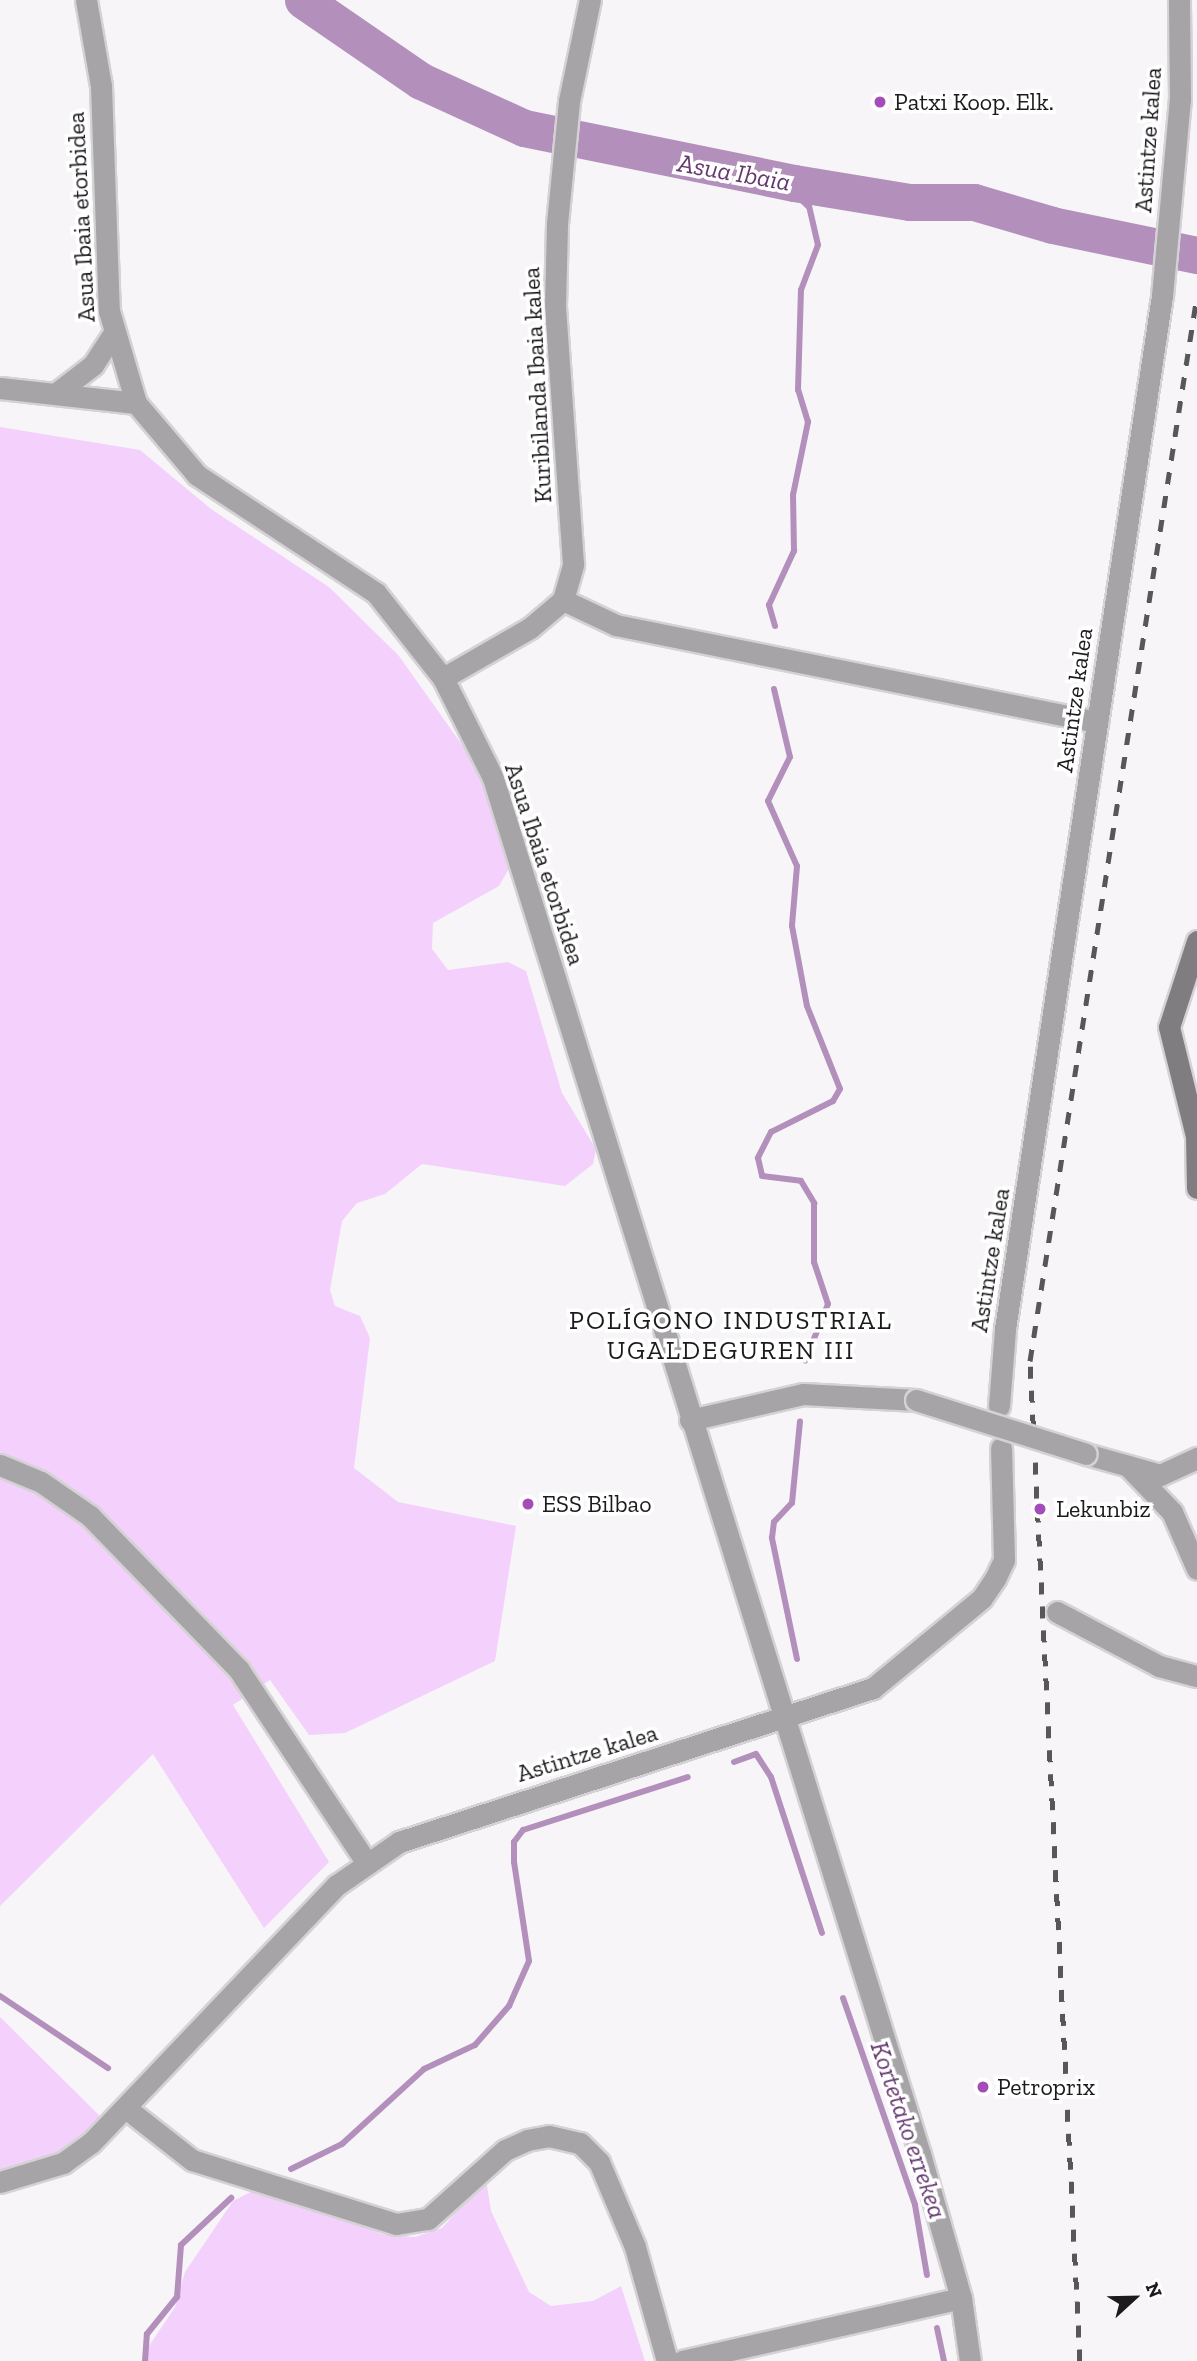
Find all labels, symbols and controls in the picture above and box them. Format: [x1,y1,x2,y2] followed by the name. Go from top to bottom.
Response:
[1129,66,1167,214] street label: Astintze kalea
[894,88,1054,116] place label: Patxi Koop. Elk.
[872,94,888,110] marker: Patxi Koop. Elk.
[61,111,101,323] street label: Asua Ibaia etorbidea
[675,148,793,198] water label: Asua Ibaia
[516,266,558,504] street label: Kuribilanda Ibaia kalea
[1050,626,1098,774] street label: Astintze kalea
[499,759,591,969] street label: Asua Ibaia etorbidea
[964,1186,1016,1334] street label: Astintze kalea
[571,1305,891,1366] district label: POLÍGONO INDUSTRIAL UGALDEGUREN III
[542,1490,651,1518] place label: ESS Bilbao
[1056,1495,1151,1523] place label: Lekunbiz
[520,1496,536,1512] marker: ESS Bilbao
[1030,1499,1050,1519] marker: Lekunbiz
[513,1718,661,1788] street label: Astintze kalea
[863,2037,953,2223] water label: Kortetako errekea
[997,2073,1095,2101] place label: Petroprix
[975,2079,991,2095] marker: Petroprix
[1099,2263,1169,2333] north arrow
[1141,2279,1167,2301] text: N

